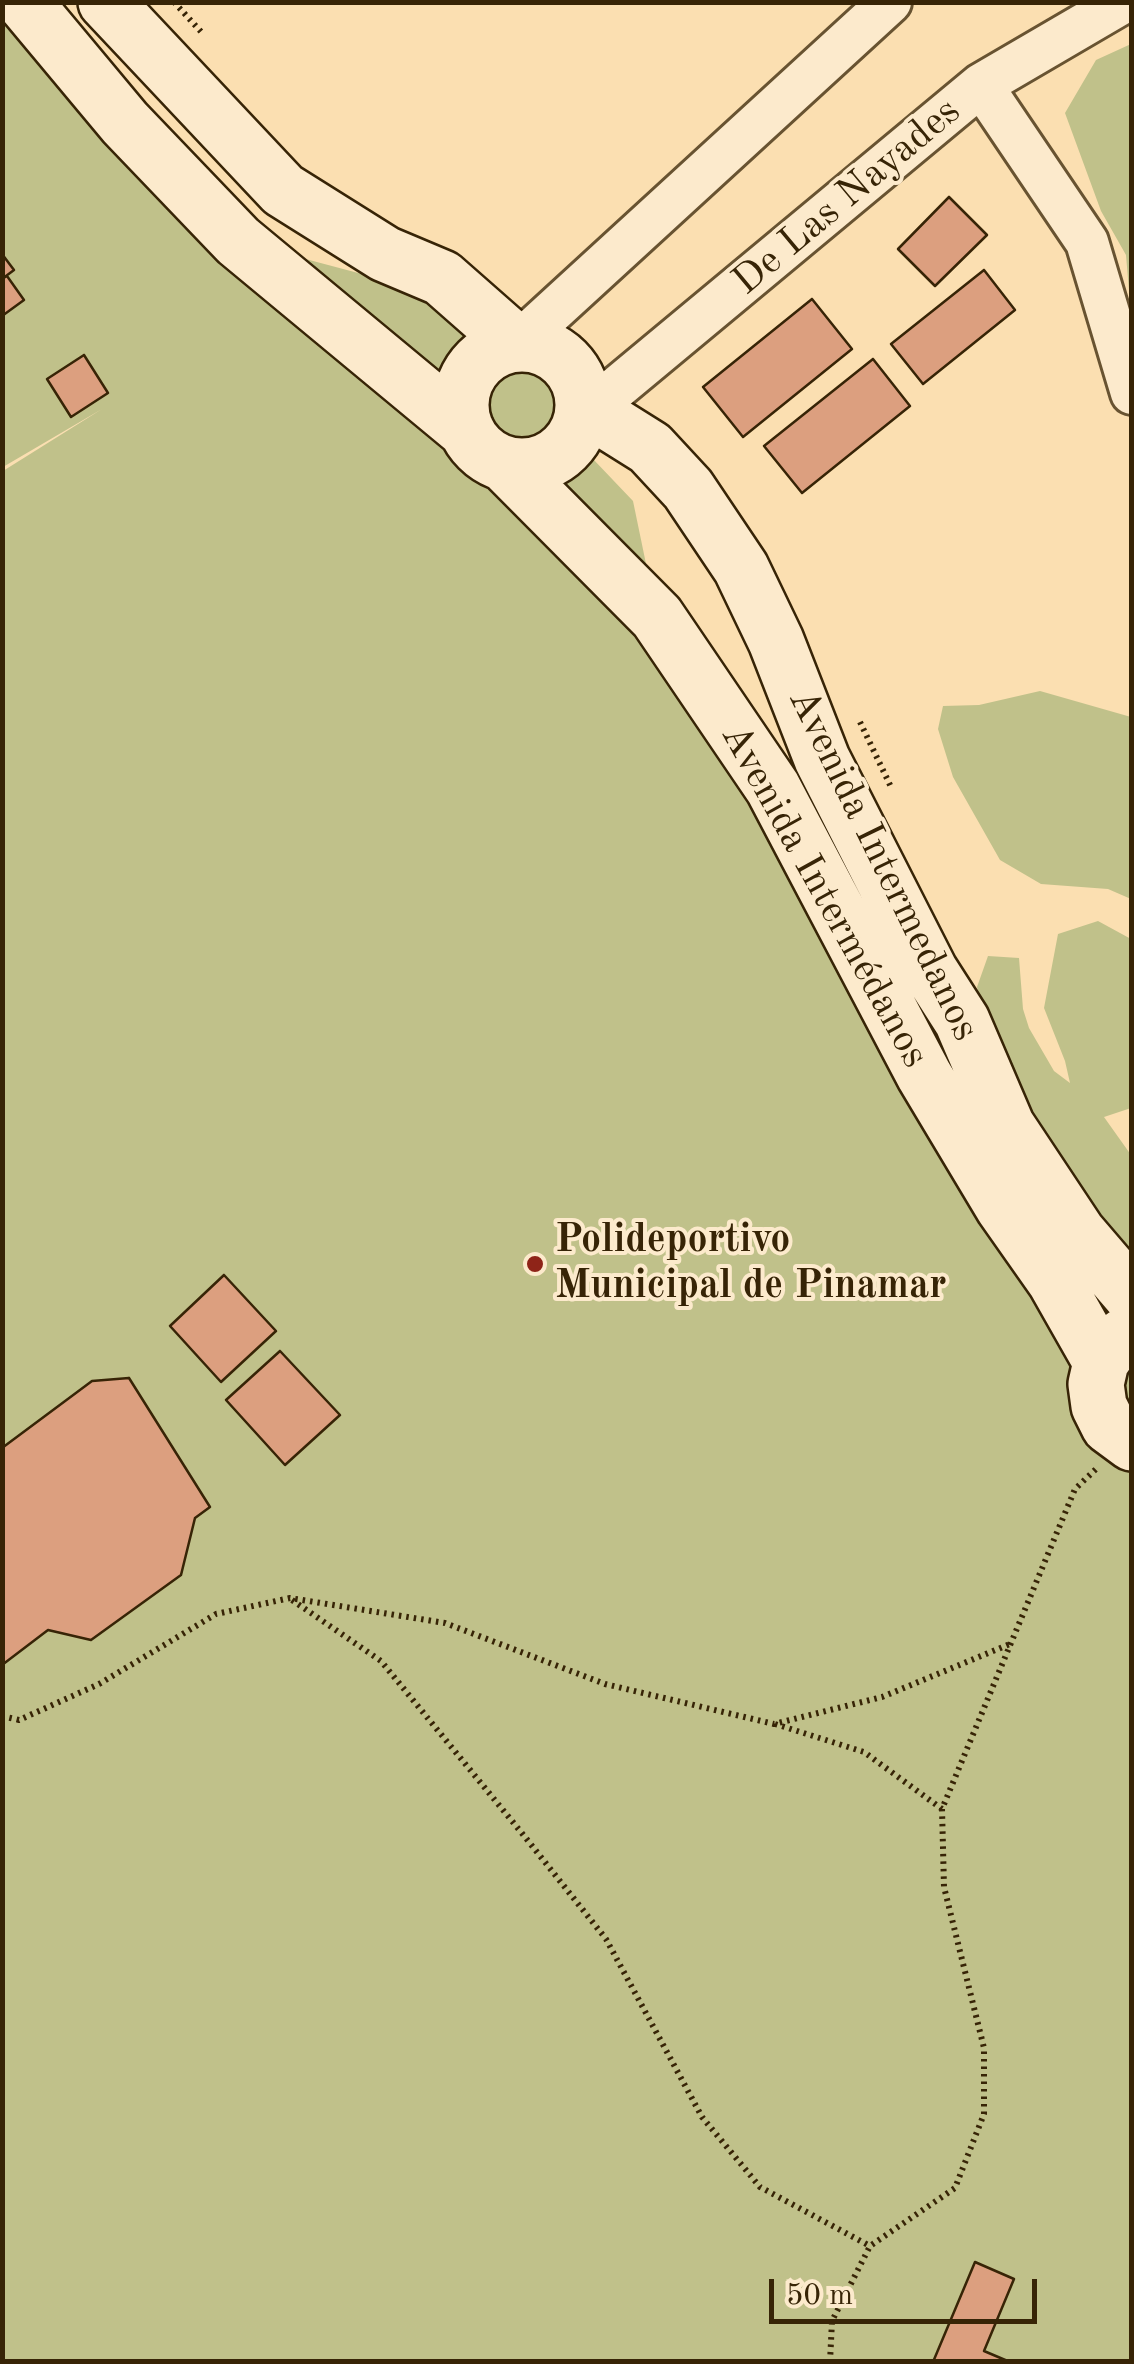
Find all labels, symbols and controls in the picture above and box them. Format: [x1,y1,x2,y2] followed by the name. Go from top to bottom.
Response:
[723,88,971,306] street label: De Las Nayades
[777,681,989,1049] street label: Avenida Intermedanos
[710,716,938,1076] street label: Avenida Intermédanos
[555,1217,947,1311] place label: Polideportivo Municipal de Pinamar
[524,1253,546,1275] marker: Polideportivo Municipal de Pinamar
[774,2259,1042,2321] scale bar
[786,2281,853,2311] text: 50 m

